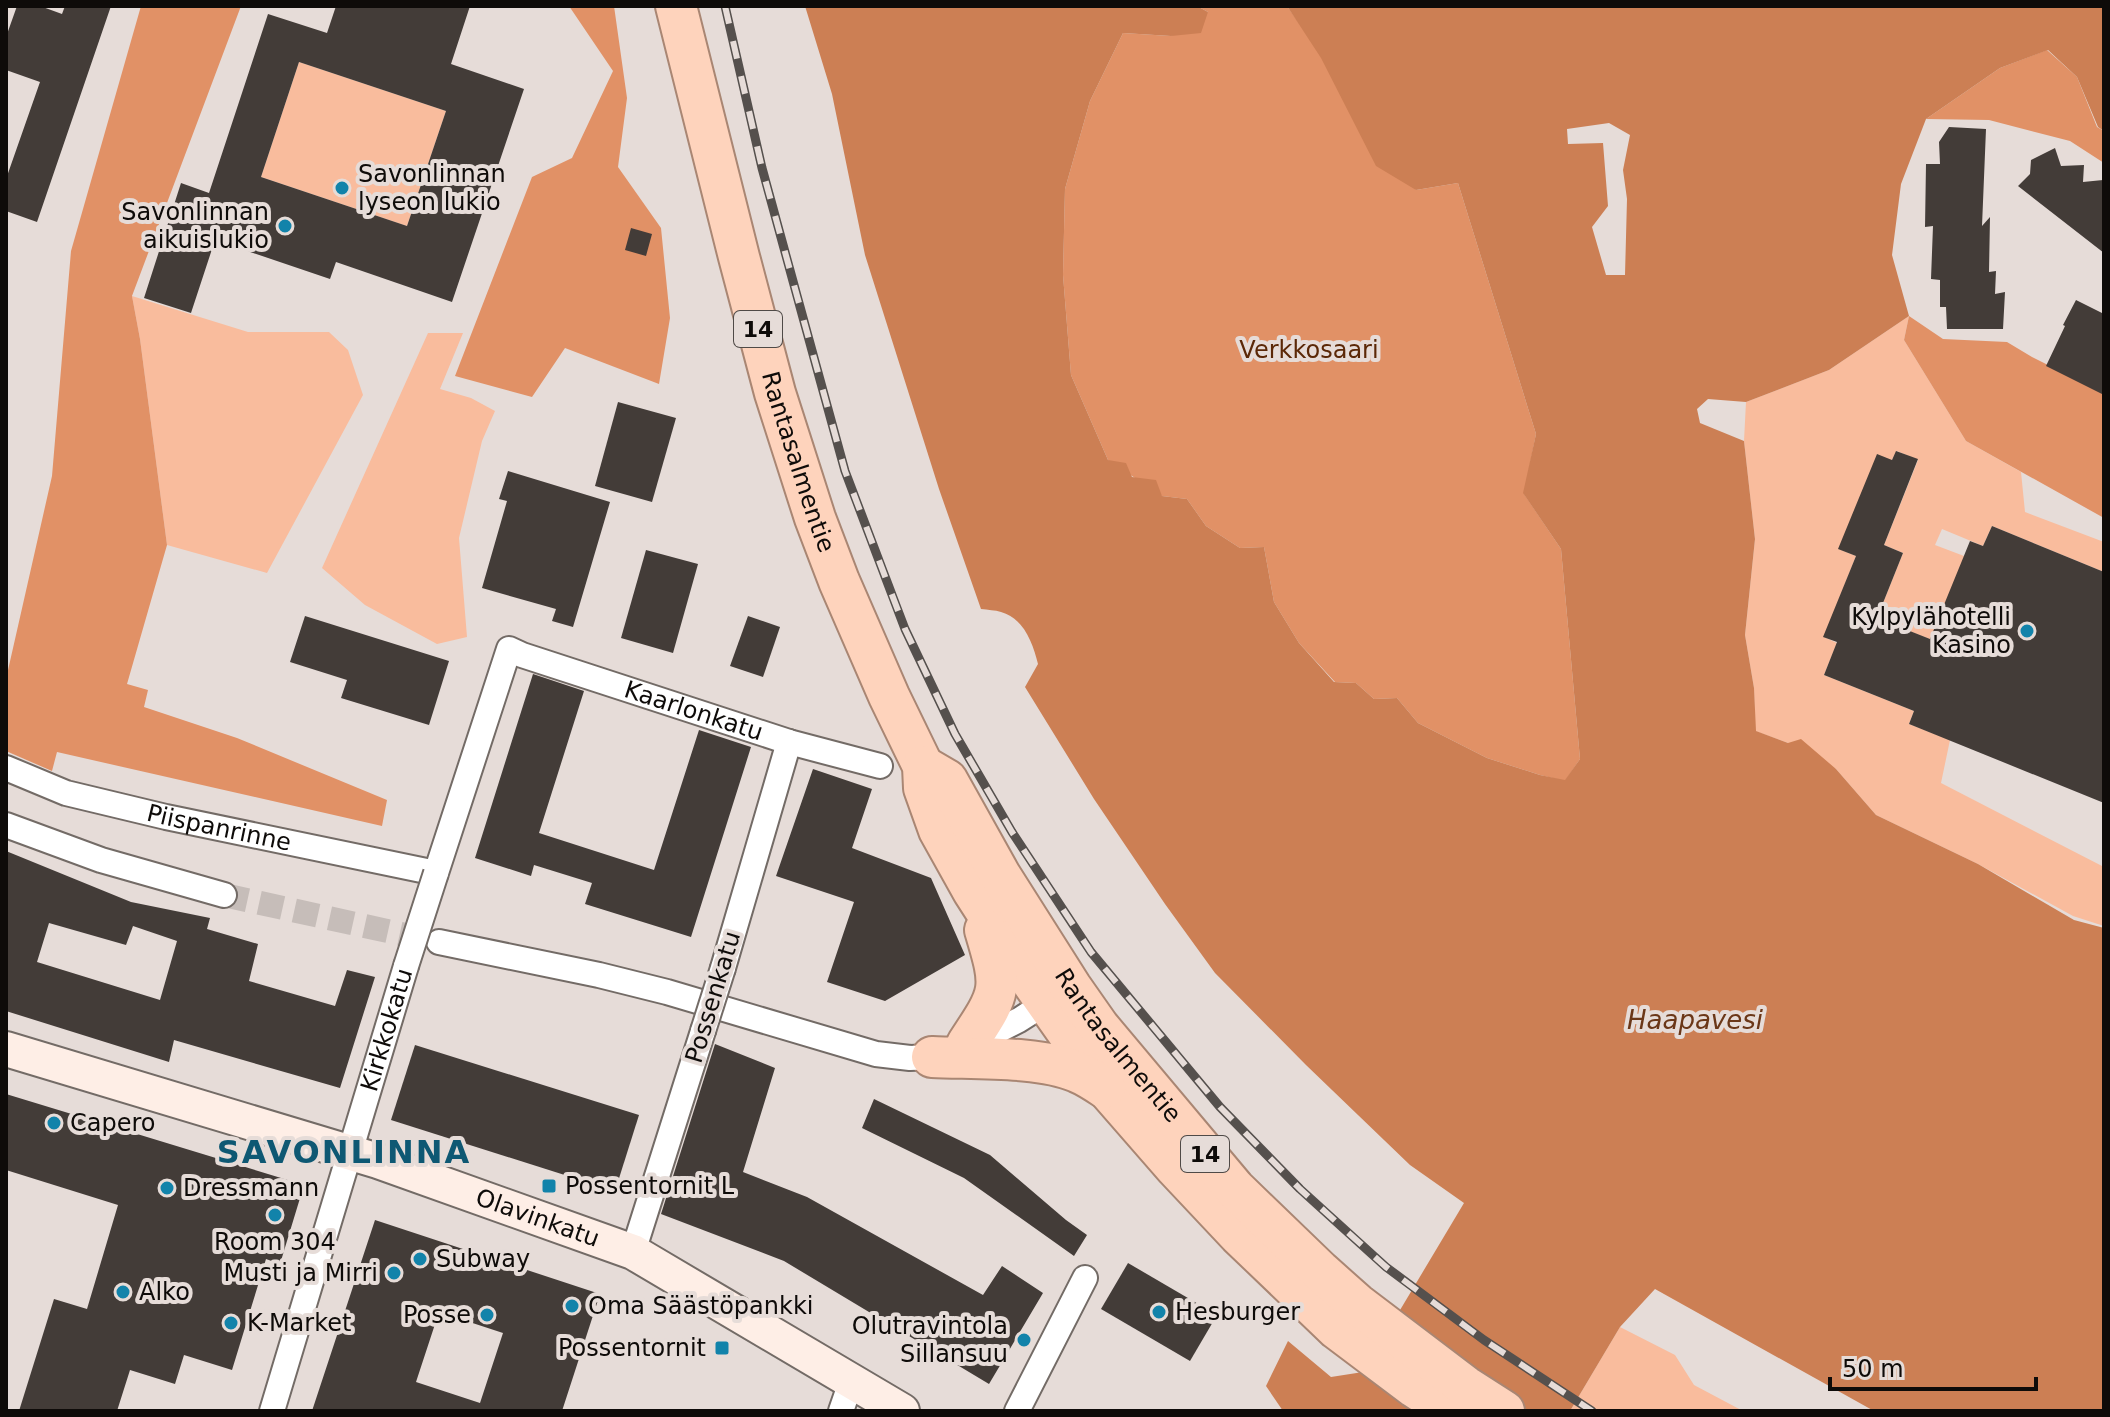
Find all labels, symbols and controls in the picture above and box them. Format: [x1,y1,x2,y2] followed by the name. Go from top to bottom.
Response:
[358,160,506,216] place label: Savonlinnan lyseon lukio
[333,179,351,197] marker: Savonlinnan lyseon lukio
[121,198,269,254] place label: Savonlinnan aikuislukio
[276,217,294,235] marker: Savonlinnan aikuislukio
[734,311,782,347] road number: 14
[1239,336,1379,364] park label: Verkkosaari
[756,368,841,556] street label: Rantasalmentie
[1851,603,2011,659] place label: Kylpylähotelli Kasino
[2018,622,2036,640] marker: Kylpylähotelli Kasino
[621,675,766,747] street label: Kaarlonkatu
[144,799,294,857] street label: Piispanrinne
[680,928,746,1066] street label: Possenkatu
[1049,963,1187,1128] street label: Rantasalmentie
[355,965,418,1095] street label: Kirkkokatu
[1627,1005,1764,1035] water label: Haapavesi
[70,1109,156,1137] place label: Capero
[45,1114,63,1132] marker: Capero
[217,1133,471,1171] district label: SAVONLINNA
[1181,1136,1229,1172] road number: 14
[565,1172,735,1200] place label: Possentornit L
[183,1174,319,1202] place label: Dressmann
[540,1177,558,1195] marker: Possentornit L
[158,1179,176,1197] marker: Dressmann
[472,1183,603,1253] street label: Olavinkatu
[266,1206,284,1224] marker: Room 304
[214,1228,336,1256] place label: Room 304
[436,1245,530,1273] place label: Subway
[411,1250,429,1268] marker: Subway
[224,1259,378,1287] place label: Musti ja Mirri
[385,1264,403,1282] marker: Musti ja Mirri
[139,1278,190,1306] place label: Alko
[114,1283,132,1301] marker: Alko
[588,1292,813,1320] place label: Oma Säästöpankki
[563,1297,581,1315] marker: Oma Säästöpankki
[1175,1298,1300,1326] place label: Hesburger
[403,1301,471,1329] place label: Posse
[1150,1303,1168,1321] marker: Hesburger
[478,1306,496,1324] marker: Posse
[247,1309,351,1337] place label: K-Market
[852,1312,1008,1368] place label: Olutravintola Sillansuu
[222,1314,240,1332] marker: K-Market
[1015,1331,1033,1349] marker: Olutravintola Sillansuu
[558,1334,706,1362] place label: Possentornit
[713,1339,731,1357] marker: Possentornit
[1830,1341,2036,1391] scale bar
[1842,1355,1904,1383] text: 50 m

